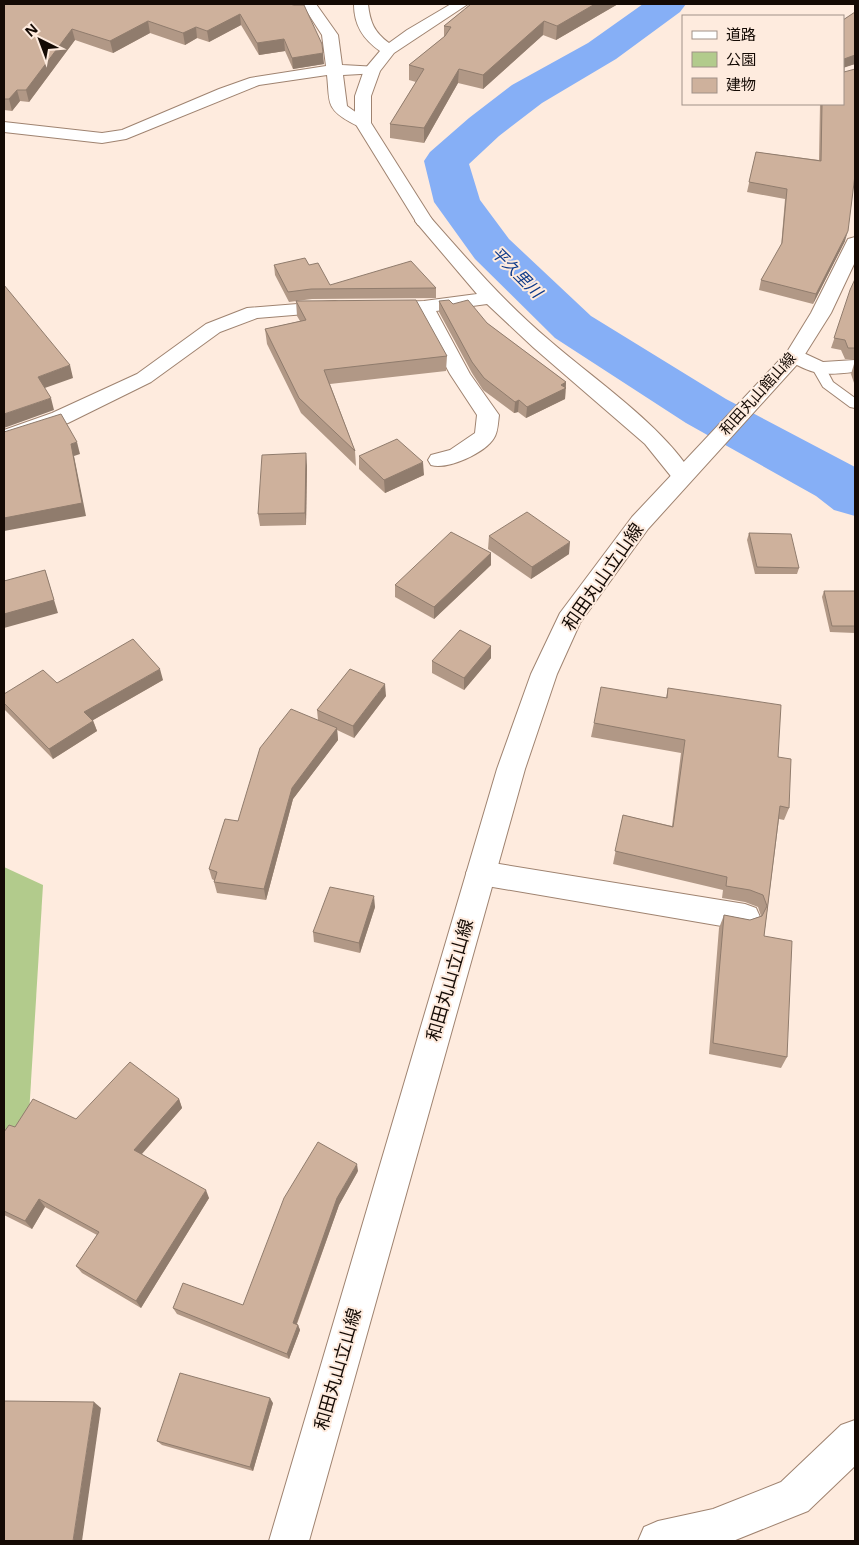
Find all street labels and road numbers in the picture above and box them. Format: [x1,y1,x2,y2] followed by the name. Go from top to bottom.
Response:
[715,348,800,439] street label: 和田丸山館山線
[556,518,648,635] street label: 和田丸山立山線
[420,916,478,1044] street label: 和田丸山立山線
[308,1305,366,1433] street label: 和田丸山立山線

